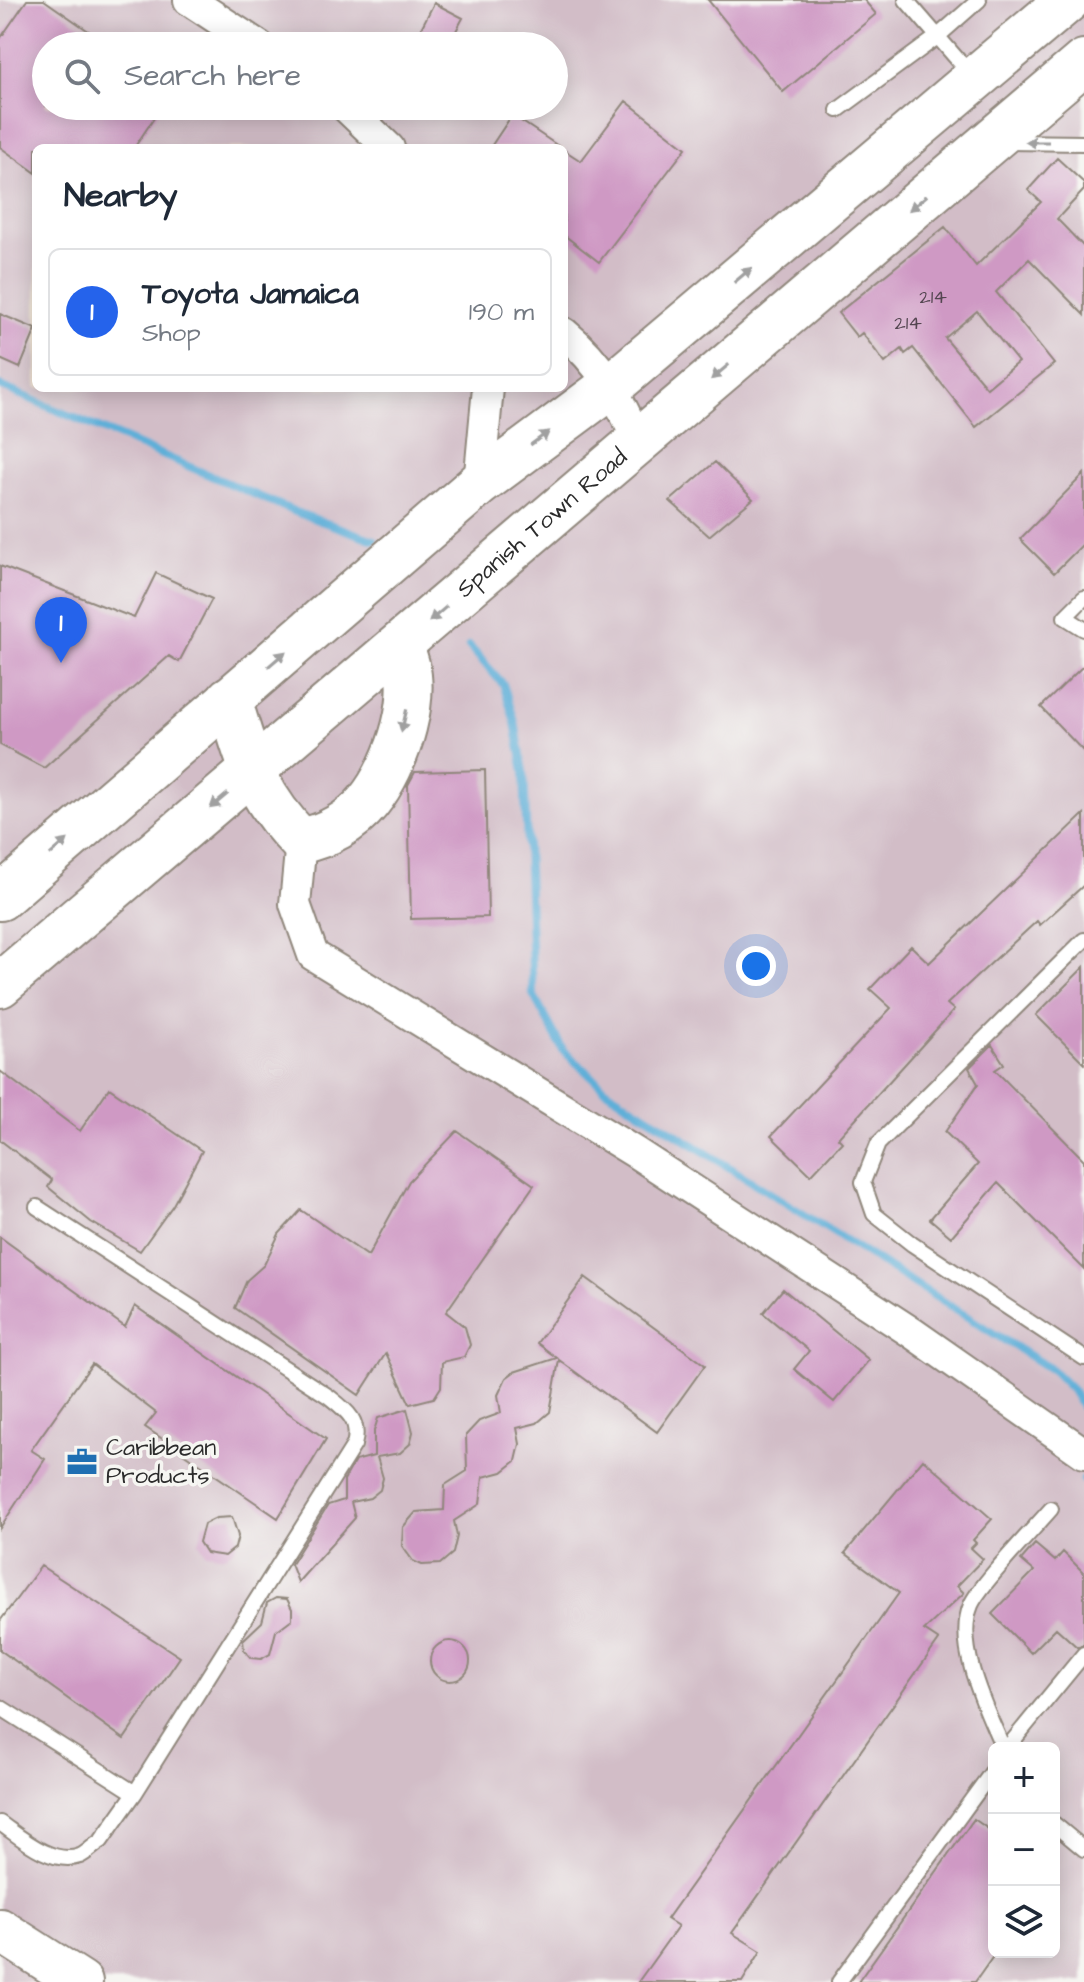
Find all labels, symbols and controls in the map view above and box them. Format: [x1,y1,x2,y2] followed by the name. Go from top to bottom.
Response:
[32,32,568,120] search box
[60,54,104,98] icon: search
[124,55,301,97] text: Search here
[1024,136,1049,148] one-way arrow
[64,172,178,220] text: Nearby
[908,194,928,211] one-way arrow
[732,267,752,284] one-way arrow
[142,273,359,315] text: Toyota Jamaica
[919,283,947,311] house number: 214
[90,294,94,330] text: 1
[469,294,534,330] text: 190 m
[894,309,922,337] house number: 214
[142,315,201,351] text: Shop
[710,363,730,380] one-way arrow
[530,431,551,447] one-way arrow
[449,441,635,606] street label: Spanish Town Road
[35,597,87,663] pin: 1
[428,605,448,622] one-way arrow
[267,650,286,668] one-way arrow
[397,709,410,734] one-way arrow
[209,792,229,809] one-way arrow
[48,839,68,856] one-way arrow
[736,946,776,986] your location
[106,1431,216,1493] place label: Caribbean Products
[65,1445,99,1479] office icon: Caribbean Products
[988,1742,1060,1958] map controls
[988,1742,1060,1814] button: +
[988,1814,1060,1886] button: −
[988,1886,1060,1958] button: layers

